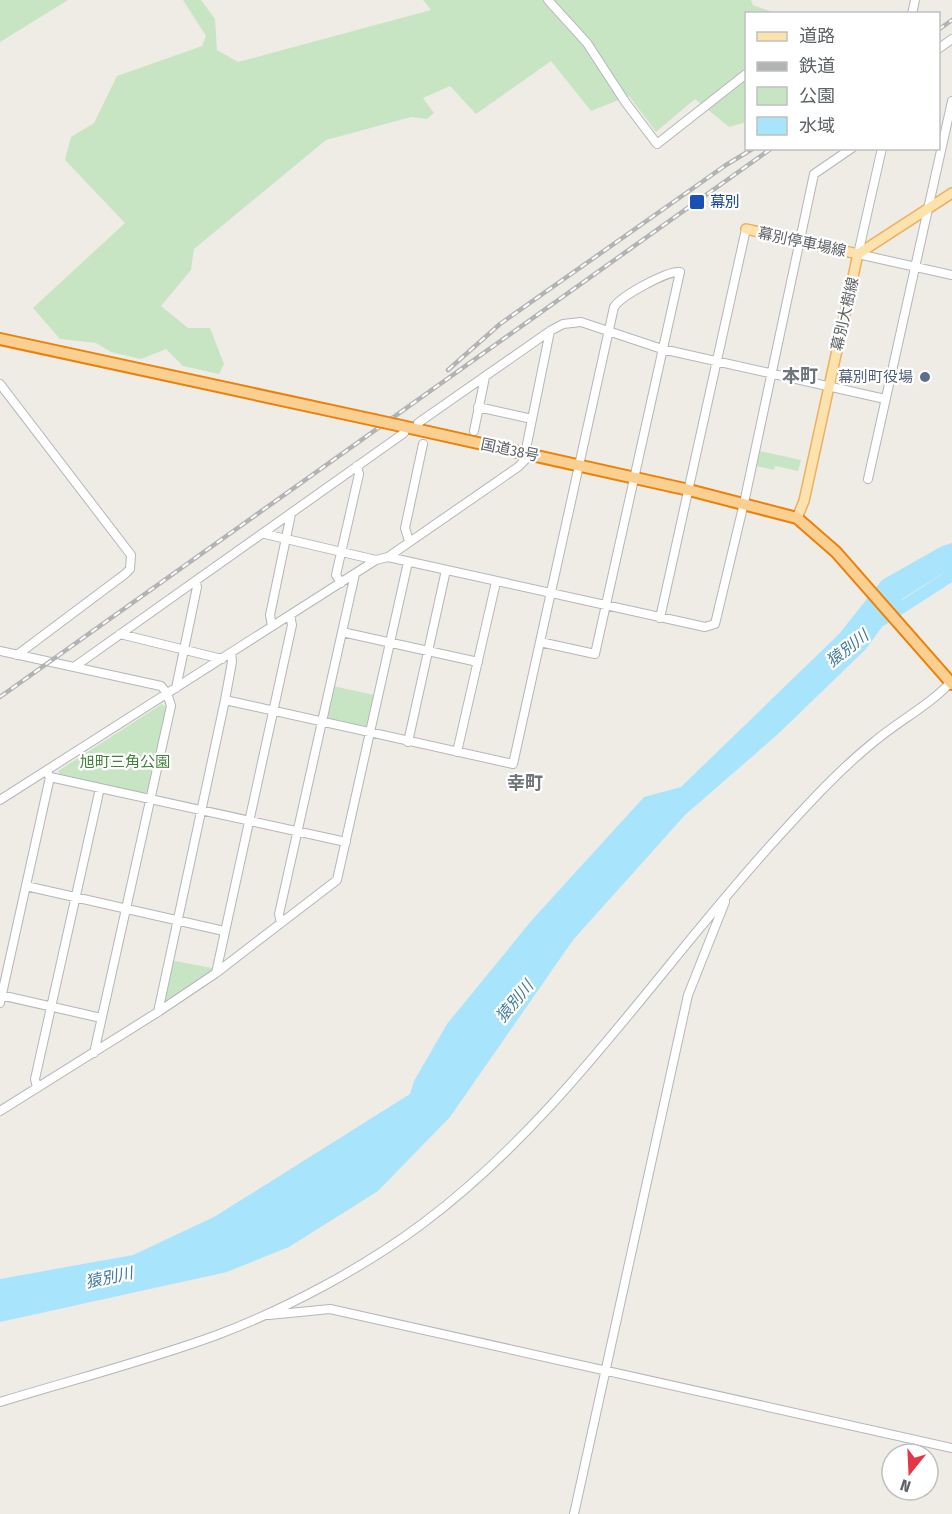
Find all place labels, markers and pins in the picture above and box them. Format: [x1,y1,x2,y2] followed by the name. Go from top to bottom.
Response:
[688,193,706,211] marker: 幕別
[710,193,740,211] place label: 幕別
[838,368,913,386] place label: 幕別町役場
[918,370,932,384] marker: 幕別町役場

